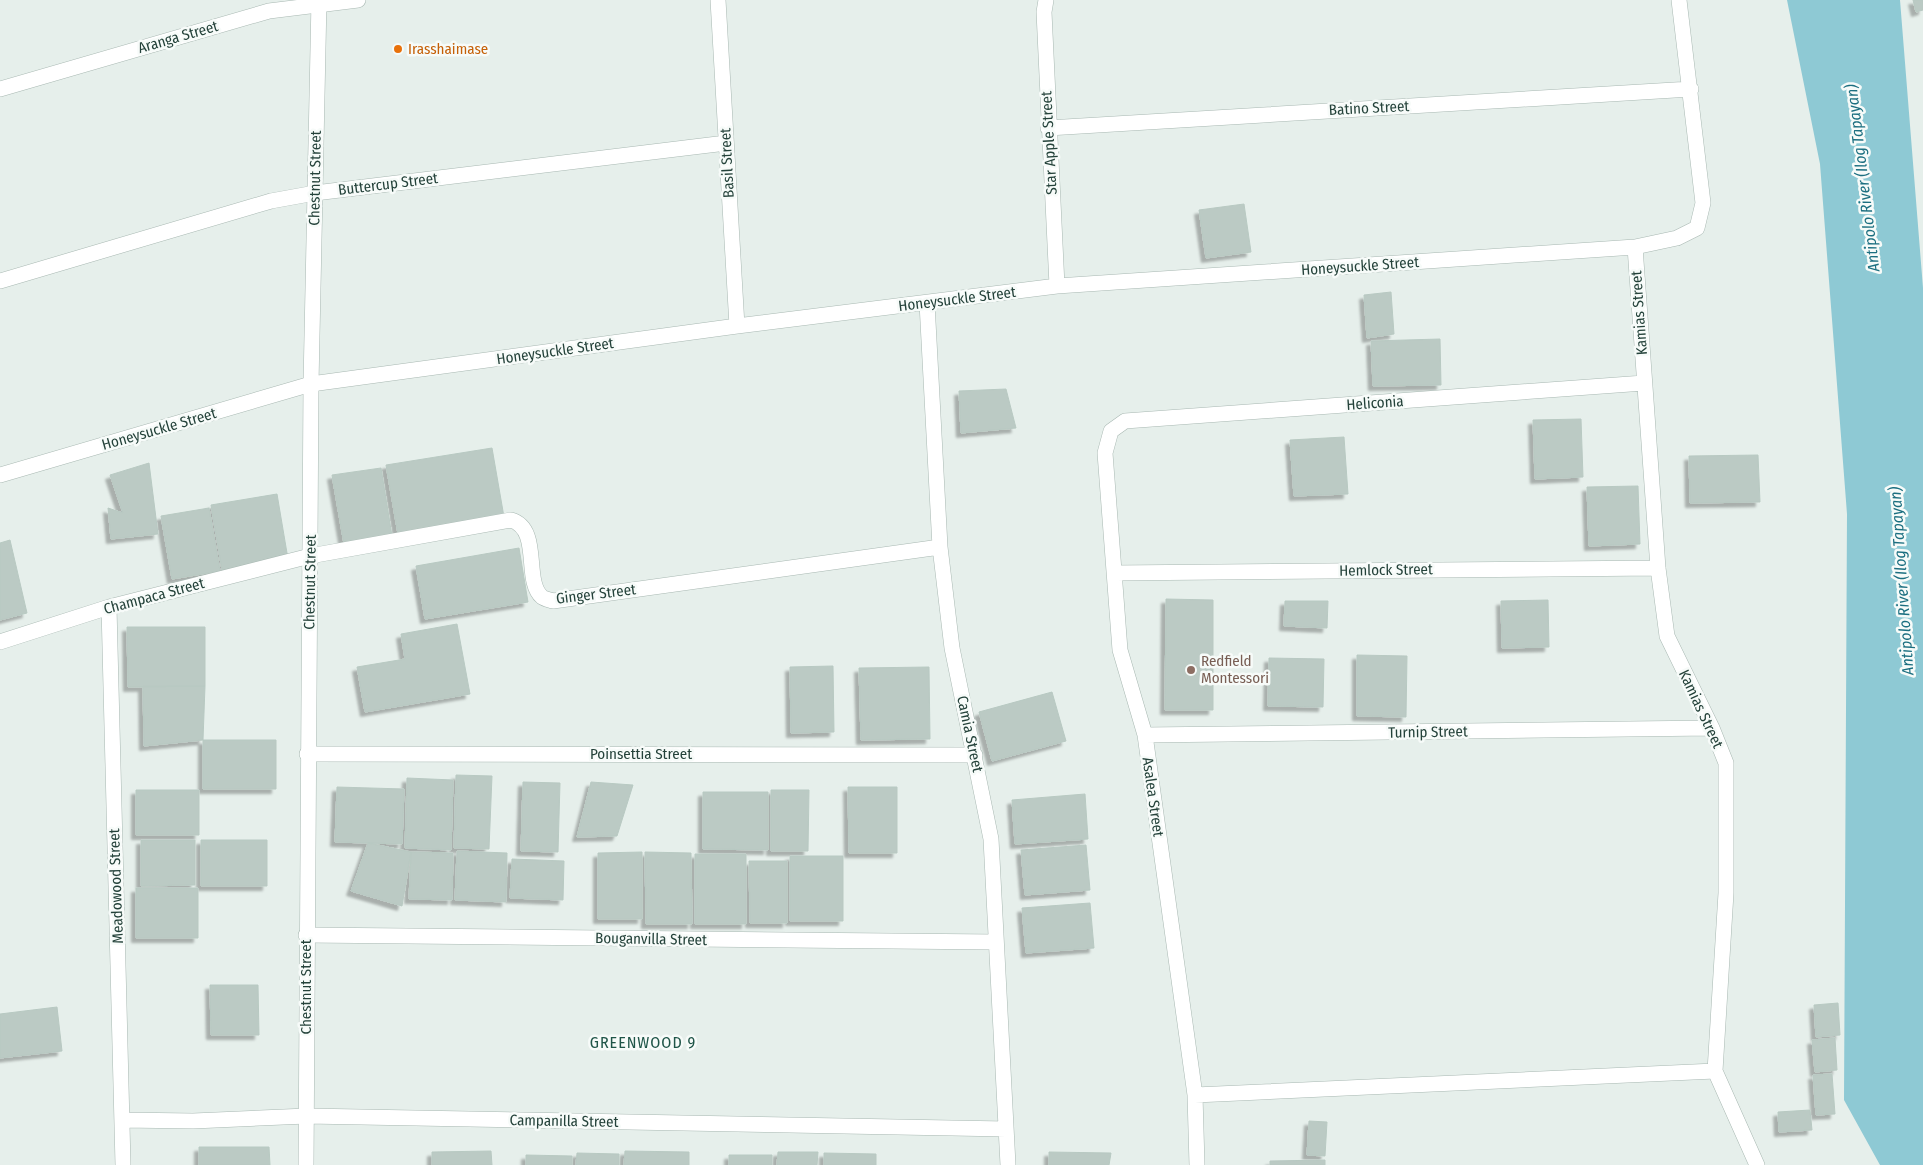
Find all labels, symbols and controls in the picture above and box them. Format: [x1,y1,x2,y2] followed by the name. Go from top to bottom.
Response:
[136,17,220,57] street label: Aranga Street
[408,40,488,58] place label: Irasshaimase
[392,43,404,55] marker: Irasshaimase
[1842,83,1884,274] water label: Antipolo River (Ilog Tapayan)
[1037,91,1061,195] street label: Star Apple Street
[1328,97,1410,119] street label: Batino Street
[716,127,738,198] street label: Basil Street
[305,130,325,226] street label: Chestnut Street
[337,169,439,199] street label: Buttercup Street
[1300,253,1420,279] street label: Honeysuckle Street
[1627,270,1651,356] street label: Kamias Street
[897,283,1017,315] street label: Honeysuckle Street
[495,334,615,368] street label: Honeysuckle Street
[1346,392,1404,414] street label: Heliconia
[100,404,218,454] street label: Honeysuckle Street
[1885,486,1918,677] water label: Antipolo River (Ilog Tapayan)
[300,534,320,630] street label: Chestnut Street
[1339,560,1433,580] street label: Hemlock Street
[102,574,206,618] street label: Champaca Street
[555,580,637,608] street label: Ginger Street
[1201,652,1269,687] place label: Redfield Montessori
[1185,664,1197,676] marker: Redfield Montessori
[1675,667,1727,751] street label: Kamias Street
[953,694,987,774] street label: Camia Street
[1388,722,1468,742] street label: Turnip Street
[590,745,692,763] street label: Poinsettia Street
[1138,756,1168,838] street label: Asalea Street
[105,828,127,944] street label: Meadowood Street
[595,929,707,949] street label: Bouganvilla Street
[297,939,315,1035] street label: Chestnut Street
[590,1033,696,1052] district label: GREENWOOD 9
[509,1111,619,1131] street label: Campanilla Street

